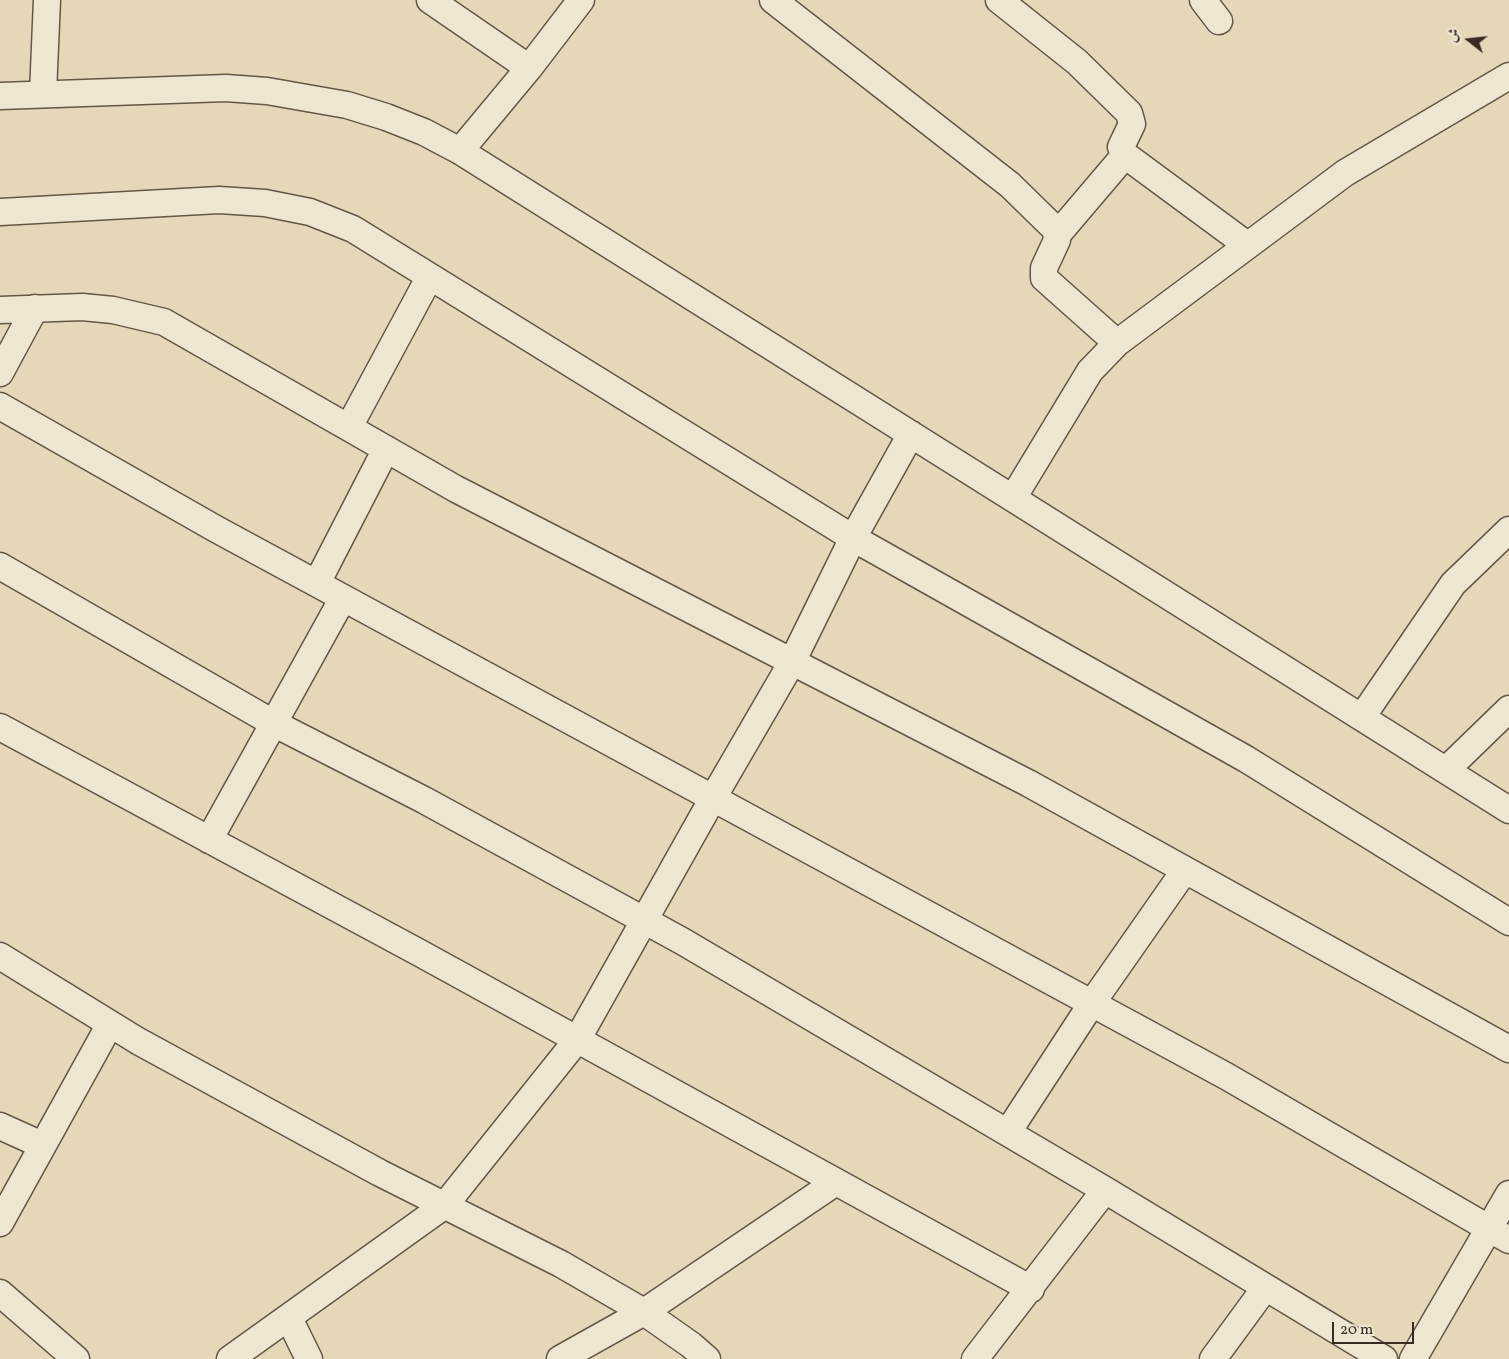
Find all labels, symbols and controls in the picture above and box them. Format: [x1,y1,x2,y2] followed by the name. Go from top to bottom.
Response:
[1444,15,1494,65] north arrow
[1443,26,1465,45] text: ش
[1334,1312,1416,1344] scale bar
[1340,1320,1373,1341] text: 20 m

